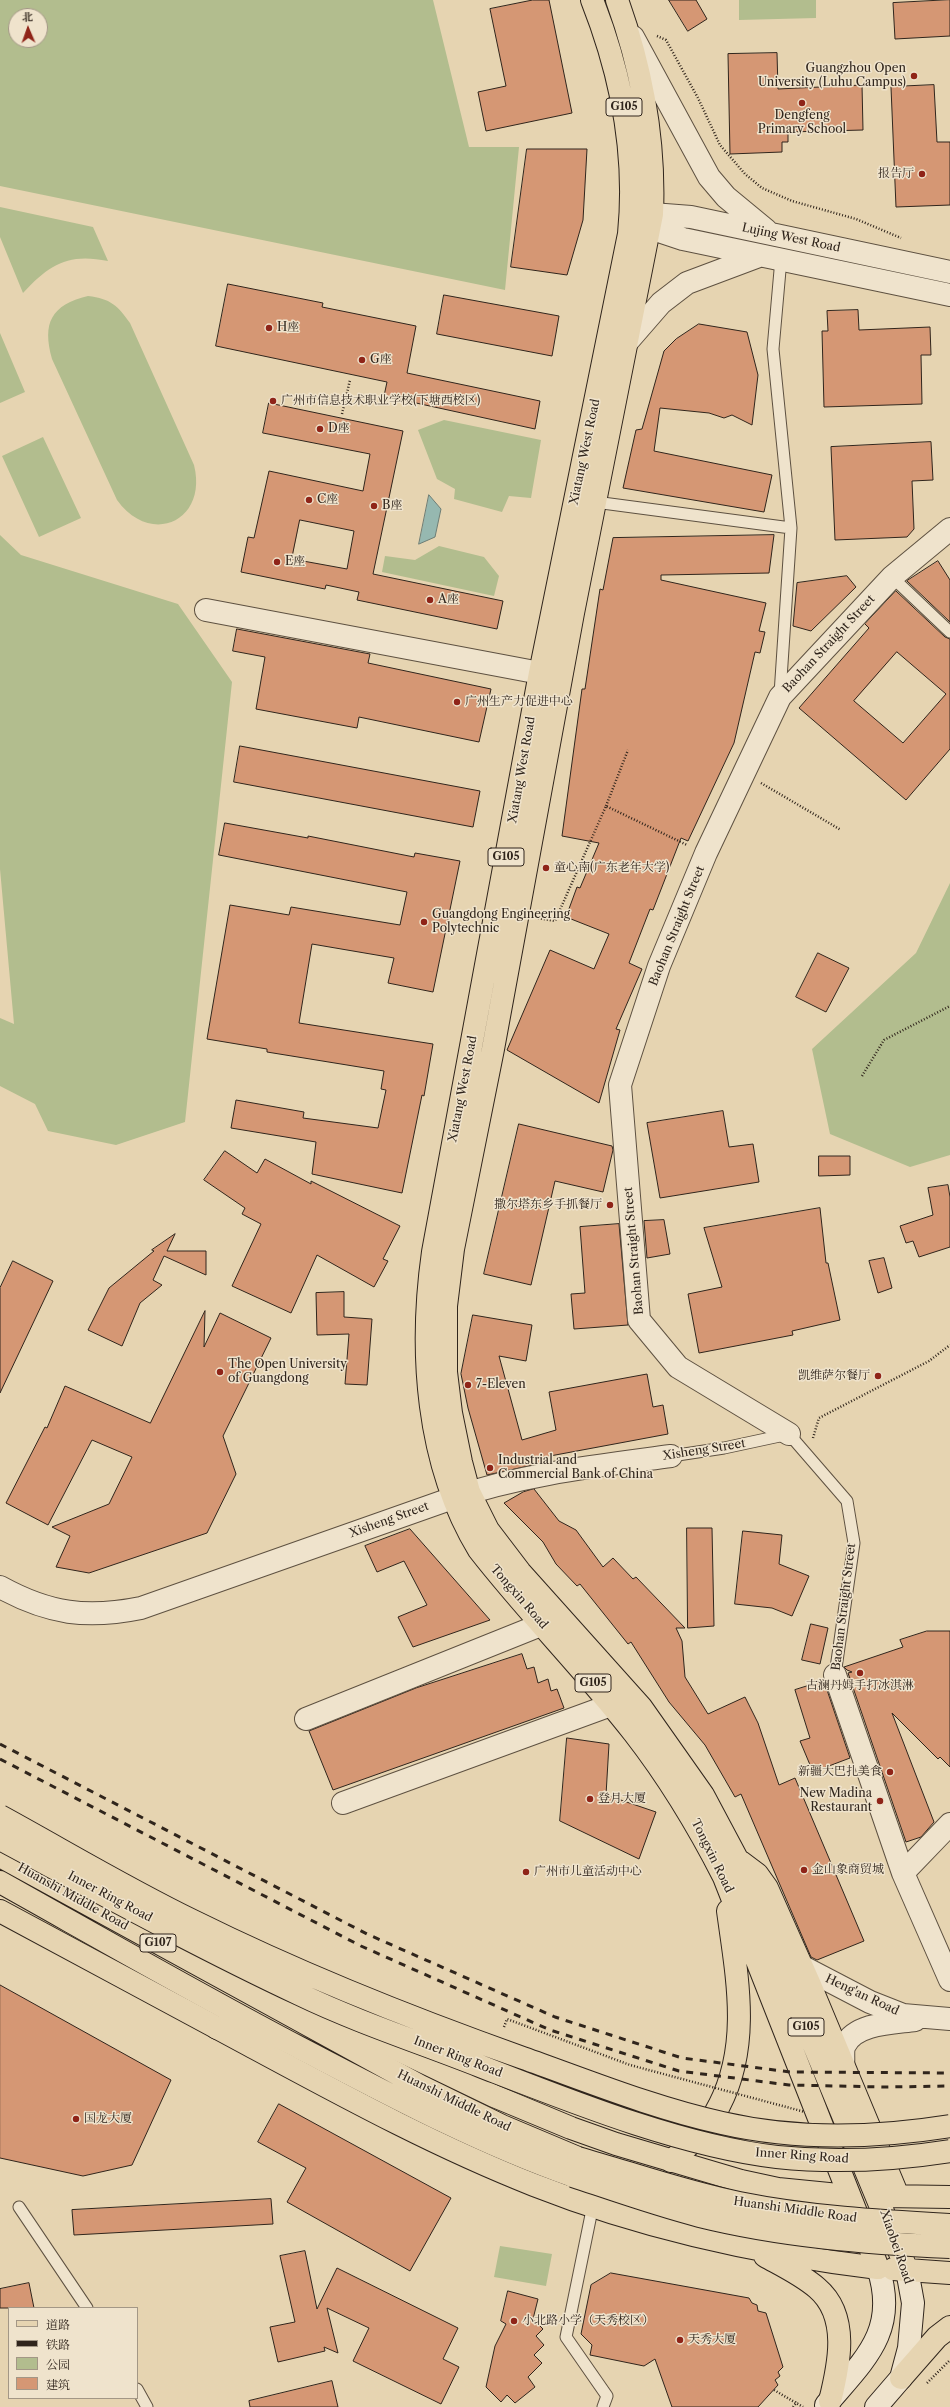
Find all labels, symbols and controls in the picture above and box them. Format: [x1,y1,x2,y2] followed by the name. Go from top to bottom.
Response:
[8,8,48,48] north arrow
[22,10,33,24] text: 北
[758,62,906,90] place label: Guangzhou Open University (Luhu Campus)
[909,71,919,81] marker: Guangzhou Open University (Luhu Campus)
[606,98,642,116] road number: G105
[797,98,807,108] marker: Dengfeng Primary School
[758,109,846,137] place label: Dengfeng Primary School
[878,167,914,181] place label: 报告厅
[917,169,927,179] marker: 报告厅
[740,221,842,255] street label: Lujing West Road
[277,321,299,335] place label: H座
[264,323,274,333] marker: H座
[370,353,392,367] place label: G座
[357,355,367,365] marker: G座
[281,394,480,408] place label: 广州市信息技术职业学校(下塘西校区)
[268,396,278,406] marker: 广州市信息技术职业学校(下塘西校区)
[567,398,603,506] street label: Xiatang West Road
[328,422,350,436] place label: D座
[315,424,325,434] marker: D座
[317,493,338,507] place label: C座
[304,495,314,505] marker: C座
[382,499,402,513] place label: B座
[369,501,379,511] marker: B座
[285,555,305,569] place label: E座
[272,557,282,567] marker: E座
[780,592,878,696] street label: Baohan Straight Street
[438,593,459,607] place label: A座
[425,595,435,605] marker: A座
[465,695,573,709] place label: 广州生产力促进中心
[452,697,462,707] marker: 广州生产力促进中心
[506,716,538,824] street label: Xiatang West Road
[488,848,524,866] road number: G105
[554,861,669,875] place label: 童心南(广东老年大学)
[541,863,551,873] marker: 童心南(广东老年大学)
[646,864,708,988] street label: Baohan Straight Street
[432,908,570,936] place label: Guangdong Engineering Polytechnic
[419,917,429,927] marker: Guangdong Engineering Polytechnic
[446,1035,480,1143] street label: Xiatang West Road
[621,1186,647,1316] street label: Baohan Straight Street
[494,1198,602,1212] place label: 撒尔塔东乡手抓餐厅
[605,1200,615,1210] marker: 撒尔塔东乡手抓餐厅
[228,1358,347,1386] place label: The Open University of Guangdong
[215,1367,225,1377] marker: The Open University of Guangdong
[798,1369,870,1383] place label: 凯维萨尔餐厅
[873,1371,883,1381] marker: 凯维萨尔餐厅
[476,1378,526,1392] place label: 7-Eleven
[463,1380,473,1390] marker: 7-Eleven
[662,1436,746,1464] street label: Xisheng Street
[498,1454,653,1482] place label: Industrial and Commercial Bank of China
[485,1463,495,1473] marker: Industrial and Commercial Bank of China
[347,1499,431,1541] street label: Xisheng Street
[829,1542,859,1672] street label: Baohan Straight Street
[487,1562,551,1632] street label: Tongxin Road
[855,1668,865,1678] marker: 古澜丹姆手打冰淇淋
[575,1674,611,1692] road number: G105
[806,1679,914,1693] place label: 古澜丹姆手打冰淇淋
[798,1765,882,1779] place label: 新疆大巴扎美食
[885,1767,895,1777] marker: 新疆大巴扎美食
[800,1787,872,1815] place label: New Madina Restaurant
[598,1792,646,1806] place label: 登月大厦
[585,1794,595,1804] marker: 登月大厦
[875,1796,885,1806] marker: New Madina Restaurant
[688,1817,736,1895] street label: Tongxin Road
[15,1861,131,1933] street label: Huanshi Middle Road
[812,1863,884,1877] place label: 金山象商贸城
[534,1865,642,1879] place label: 广州市儿童活动中心
[799,1865,809,1875] marker: 金山象商贸城
[521,1867,531,1877] marker: 广州市儿童活动中心
[65,1869,155,1925] street label: Inner Ring Road
[140,1934,176,1952] road number: G107
[823,1972,901,2018] street label: Heng'an Road
[788,2018,824,2036] road number: G105
[412,2033,504,2081] street label: Inner Ring Road
[395,2067,513,2135] street label: Huanshi Middle Road
[84,2112,132,2126] place label: 国龙大厦
[71,2114,81,2124] marker: 国龙大厦
[755,2146,849,2166] street label: Inner Ring Road
[732,2194,858,2226] street label: Huanshi Middle Road
[877,2208,915,2286] street label: Xiaobei Road
[8,2307,138,2399] legend
[522,2314,654,2328] place label: 小北路小学（天秀校区）
[509,2316,519,2326] marker: 小北路小学（天秀校区）
[46,2317,70,2332] text: 道路
[688,2333,736,2347] place label: 天秀大厦
[675,2335,685,2345] marker: 天秀大厦
[46,2337,70,2352] text: 铁路
[46,2357,70,2372] text: 公园
[46,2377,70,2392] text: 建筑

